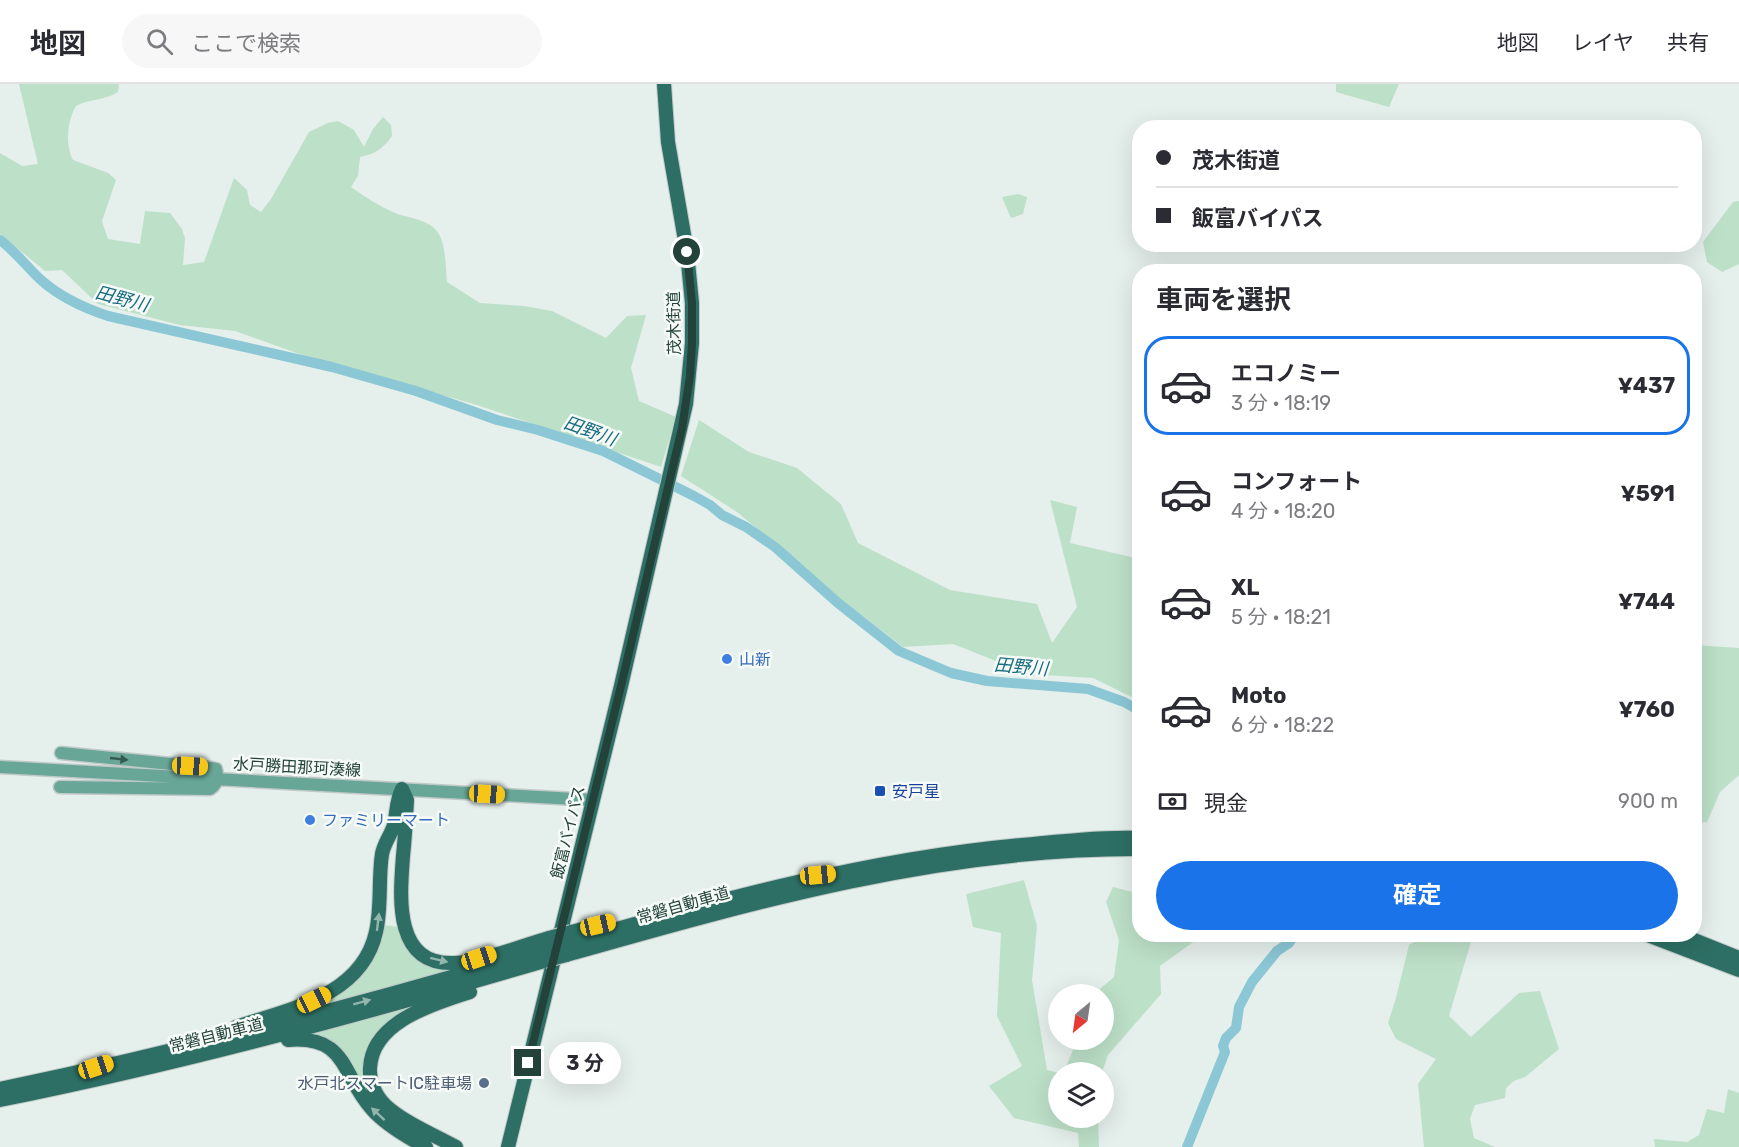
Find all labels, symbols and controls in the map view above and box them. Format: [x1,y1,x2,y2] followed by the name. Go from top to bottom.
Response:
[122,14,542,68] search box
[143,25,176,58] icon: search
[30,27,86,60] text: 地図
[191,30,301,57] text: ここで検索
[1497,30,1539,55] text: 地図
[1572,30,1634,55] text: レイヤ
[1667,30,1709,55] text: 共有
[1192,147,1280,174] text: 茂木街道
[1192,205,1324,232] text: 飯富バイパス
[673,238,700,265] route start
[93,281,153,317] water label: 田野川
[1156,284,1291,316] text: 車両を選択
[664,291,684,355] street label: 茂木街道
[1159,359,1213,413] icon: car
[1231,360,1341,387] text: エコノミー
[1618,372,1675,399] text: ¥437
[1231,391,1331,415] text: 3 分 · 18:19
[561,411,621,451] water label: 田野川
[1159,467,1213,521] icon: car
[1231,468,1362,495] text: コンフォート
[1621,480,1675,507] text: ¥591
[1231,499,1336,523] text: 4 分 · 18:20
[1231,574,1259,601] text: XL
[1159,575,1213,629] icon: car
[1618,588,1675,615] text: ¥744
[1231,605,1331,629] text: 5 分 · 18:21
[739,650,771,669] place label: 山新
[720,652,734,666] marker: 山新
[993,654,1051,680] water label: 田野川
[1231,682,1286,709] text: Moto
[1159,683,1213,737] icon: car
[1619,696,1675,723] text: ¥760
[1231,713,1334,737] text: 6 分 · 18:22
[110,754,129,764] one-way arrow
[233,754,361,780] street label: 水戸勝田那珂湊線
[172,756,208,776] car
[892,782,940,801] place label: 安戸星
[547,783,589,881] street label: 飯富バイパス
[469,784,505,804] car
[873,784,887,798] marker: 安戸星
[1156,785,1189,818] icon: cash
[1618,789,1678,813] text: 900 m
[1204,790,1248,817] text: 現金
[322,811,450,830] place label: ファミリーマート
[303,813,317,827] marker: ファミリーマート
[1156,861,1678,930] button: 確定
[799,864,837,886] car
[634,883,732,927] street label: 常磐自動車道
[578,912,618,938] car
[373,913,382,932] one-way arrow
[459,944,499,972] car
[430,956,448,966] one-way arrow
[294,984,334,1016] car
[1048,984,1114,1050] north arrow
[1048,984,1114,1128] map controls
[353,997,371,1006] one-way arrow
[167,1014,265,1056] street label: 常磐自動車道
[549,1042,621,1084] callout: 3 分
[514,1049,541,1076] route end
[566,1051,604,1075] text: 3 分
[76,1053,116,1081] car
[1048,1062,1114,1128] button: layers
[297,1074,472,1093] place label: 水戸北スマートIC駐車場
[477,1076,491,1090] marker: 水戸北スマートIC駐車場
[370,1107,385,1121] one-way arrow

